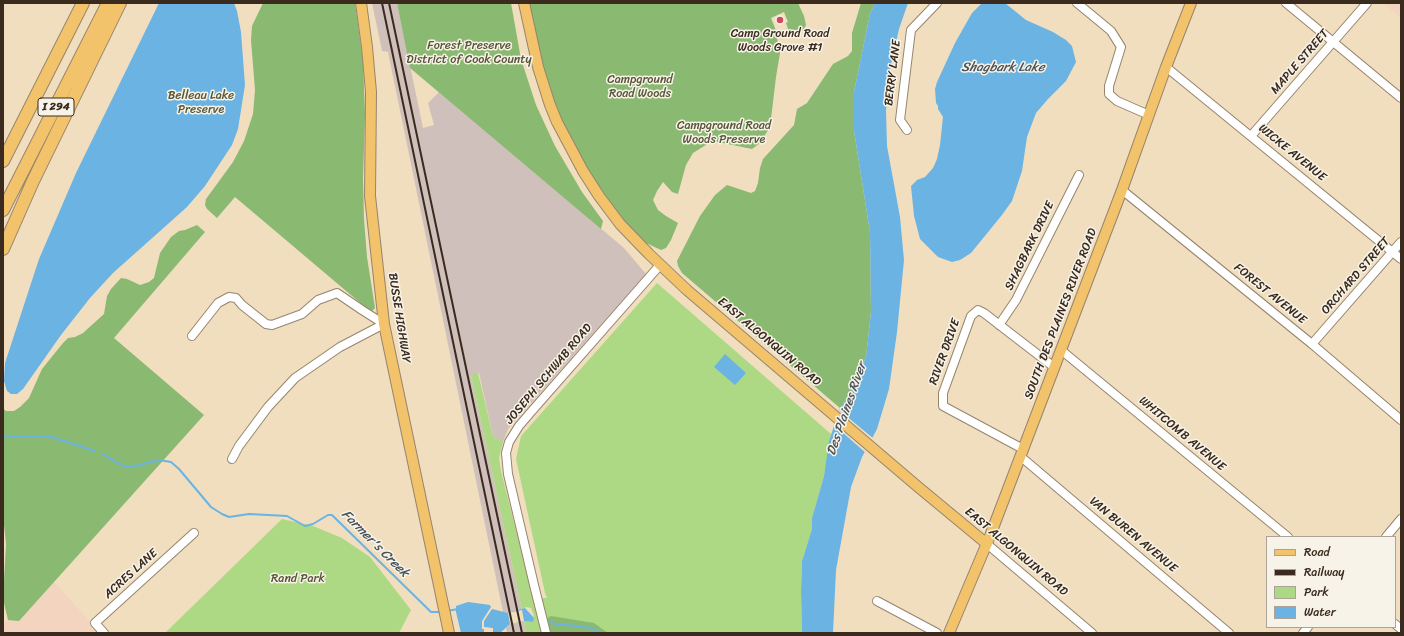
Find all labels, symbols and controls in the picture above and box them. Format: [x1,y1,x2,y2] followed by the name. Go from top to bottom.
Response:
[775,15,785,25] marker: Camp Ground Road Woods Grove #1
[731,27,829,55] place label: Camp Ground Road Woods Grove #1
[1268,27,1332,97] street label: MAPLE STREET
[406,39,532,67] park label: Forest Preserve District of Cook County
[882,39,904,107] street label: BERRY LANE
[961,60,1045,76] water label: Shagbark Lake
[607,73,673,101] park label: Campground Road Woods
[168,89,234,117] park label: Belleau Lake Preserve
[38,98,74,116] road number: I 294
[677,119,771,147] park label: Campground Road Woods Preserve
[1255,121,1329,185] street label: WICKE AVENUE
[1002,199,1058,293] street label: SHAGBARK DRIVE
[1022,227,1100,401] street label: SOUTH DES PLAINES RIVER ROAD
[1319,234,1393,318] street label: ORCHARD STREET
[1231,260,1309,328] street label: FOREST AVENUE
[385,272,413,364] street label: BUSSE HIGHWAY
[714,295,824,389] street label: EAST ALGONQUIN ROAD
[926,317,964,387] street label: RIVER DRIVE
[503,321,595,427] street label: JOSEPH SCHWAB ROAD
[824,361,870,457] water label: Des Plaines River
[1136,394,1228,474] street label: WHITCOMB AVENUE
[1086,494,1180,576] street label: VAN BUREN AVENUE
[961,505,1071,599] street label: EAST ALGONQUIN ROAD
[338,507,412,581] water label: Farmer's Creek
[1266,536,1396,628] legend
[1304,541,1330,563] text: Road
[101,546,161,602] street label: ACRES LANE
[1304,561,1345,583] text: Railway
[271,572,325,586] park label: Rand Park
[1304,581,1329,603] text: Park
[1304,601,1336,623] text: Water

